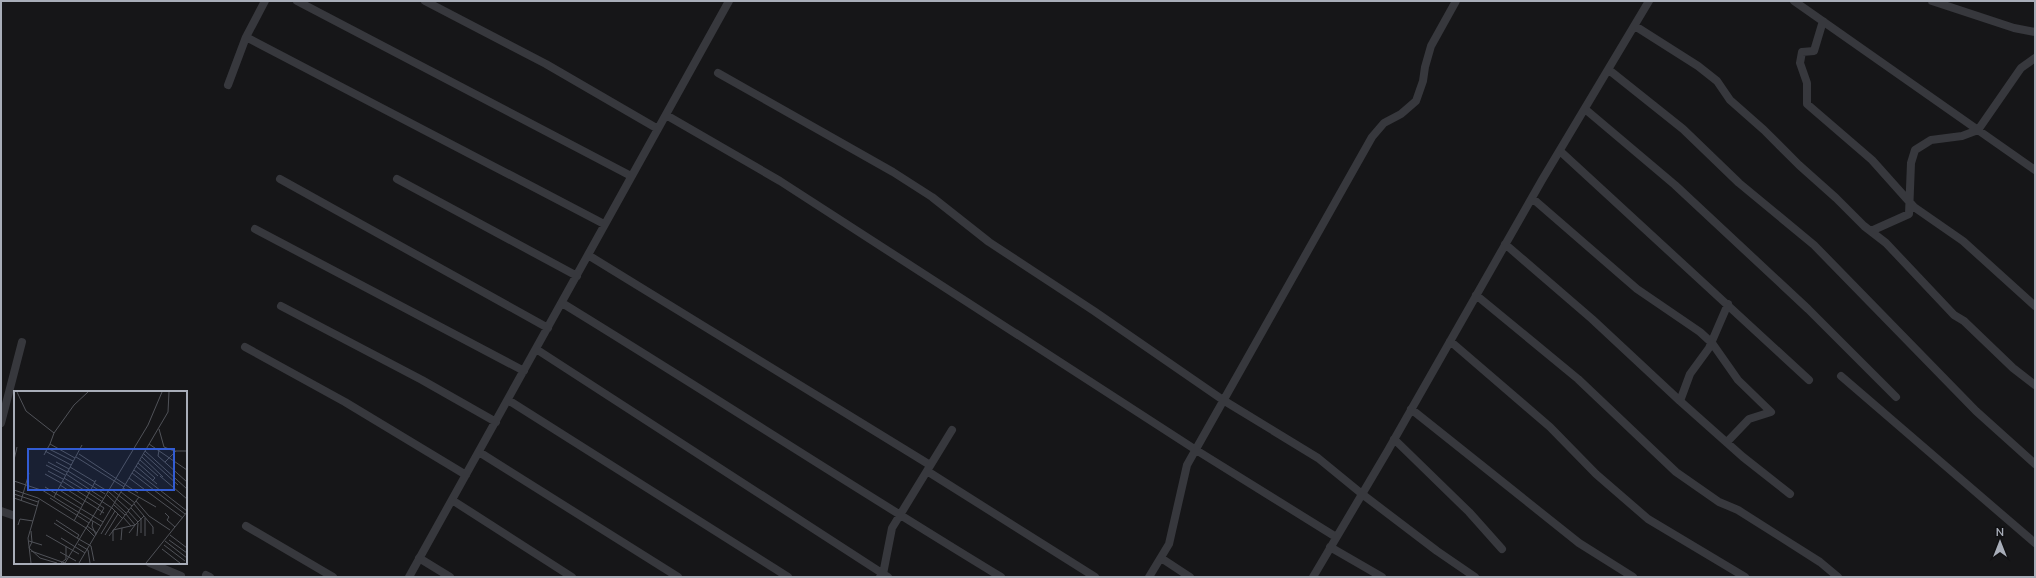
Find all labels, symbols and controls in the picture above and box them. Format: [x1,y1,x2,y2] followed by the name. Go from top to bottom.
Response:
[14,391,187,564] inset map
[1980,522,2020,562] north arrow
[1996,525,2004,539] text: N

